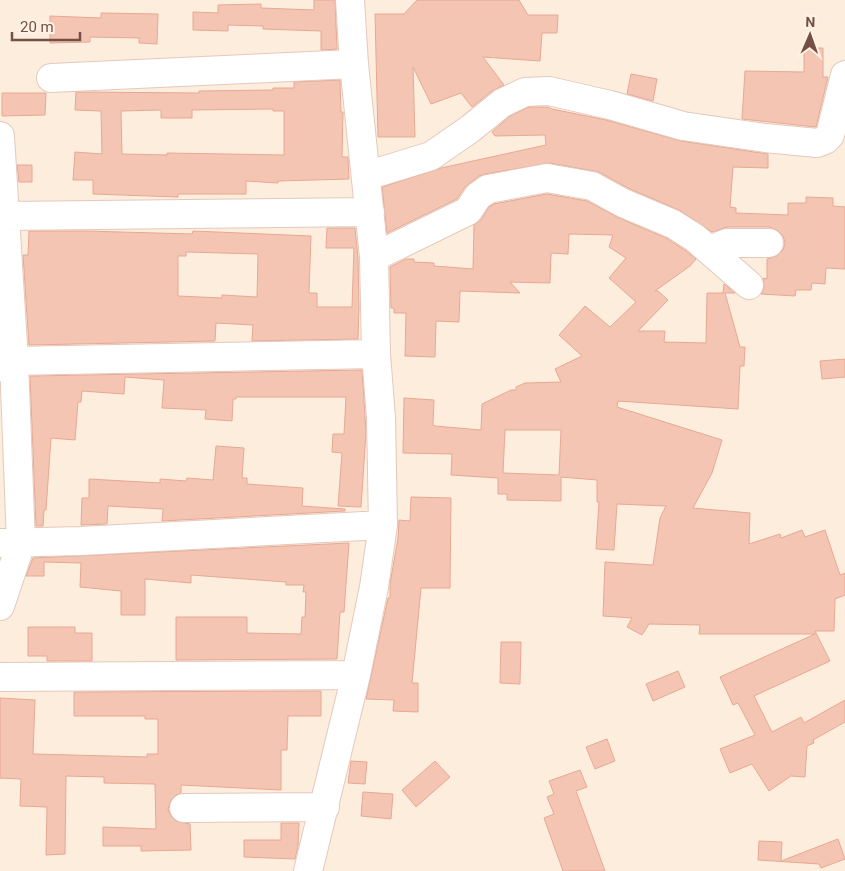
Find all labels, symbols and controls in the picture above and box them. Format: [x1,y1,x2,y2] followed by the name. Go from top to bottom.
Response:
[12,10,80,42] scale bar
[785,10,835,60] north arrow
[805,14,816,30] text: N
[20,18,54,36] text: 20 m

